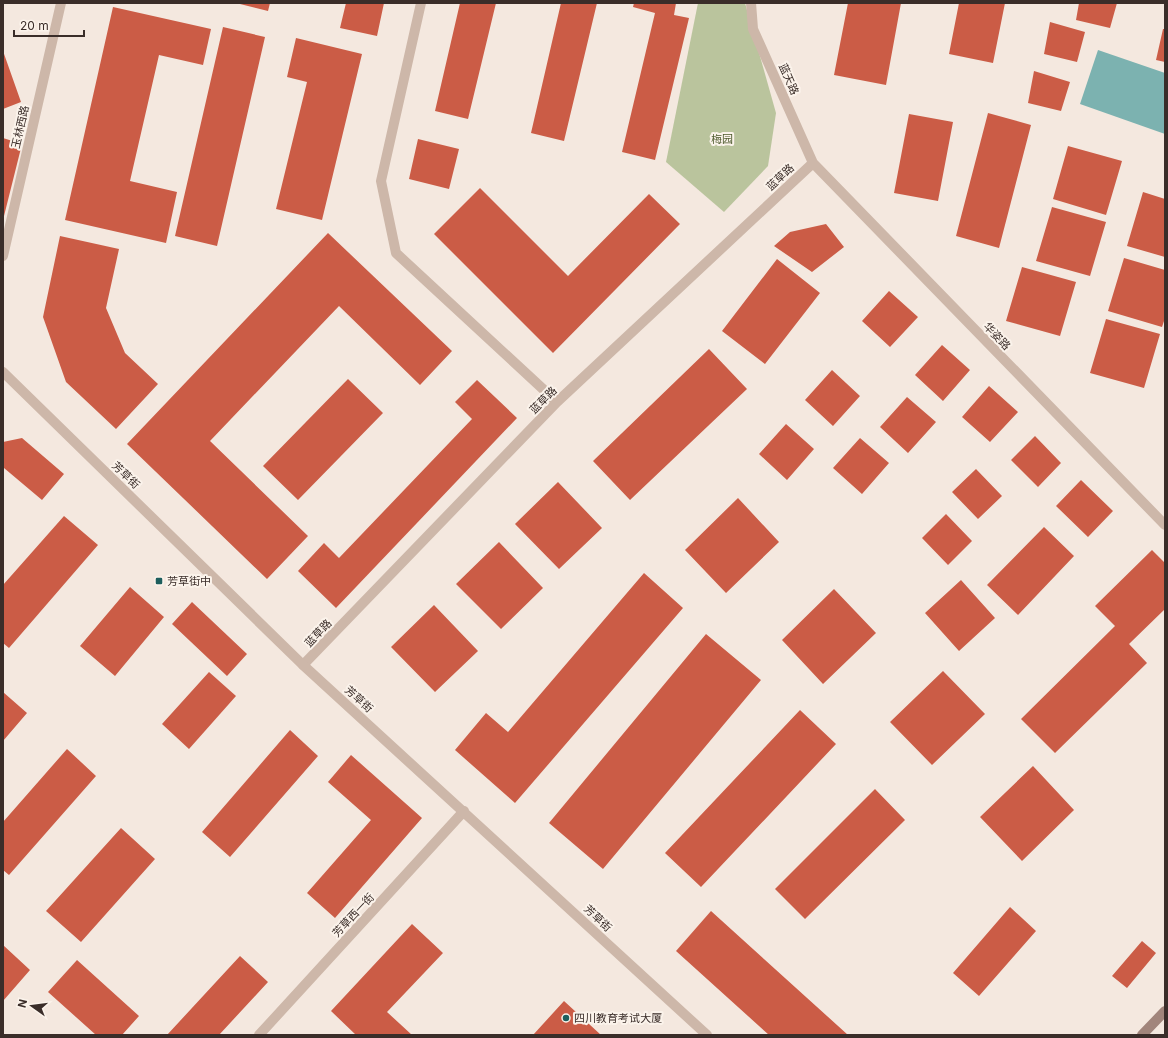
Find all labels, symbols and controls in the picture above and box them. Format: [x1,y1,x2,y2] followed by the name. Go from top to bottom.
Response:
[14,12,84,38] scale bar
[20,18,49,33] text: 20 m
[776,61,802,97] street label: 蓝天路
[8,104,32,150] street label: 玉林西路
[711,132,733,146] park label: 梅园
[763,161,797,193] street label: 蓝草路
[981,319,1013,353] street label: 华姿路
[526,383,560,417] street label: 蓝草路
[109,459,143,491] street label: 芳草街
[167,574,211,588] place label: 芳草街中
[154,576,164,586] marker: 芳草街中
[302,616,334,650] street label: 蓝草路
[342,683,376,715] street label: 芳草街
[329,890,377,940] street label: 芳草西一街
[581,902,615,934] street label: 芳草街
[12,986,52,1026] north arrow
[14,998,30,1009] text: N
[574,1011,662,1025] place label: 四川教育考试大厦
[561,1013,571,1023] marker: 四川教育考试大厦

